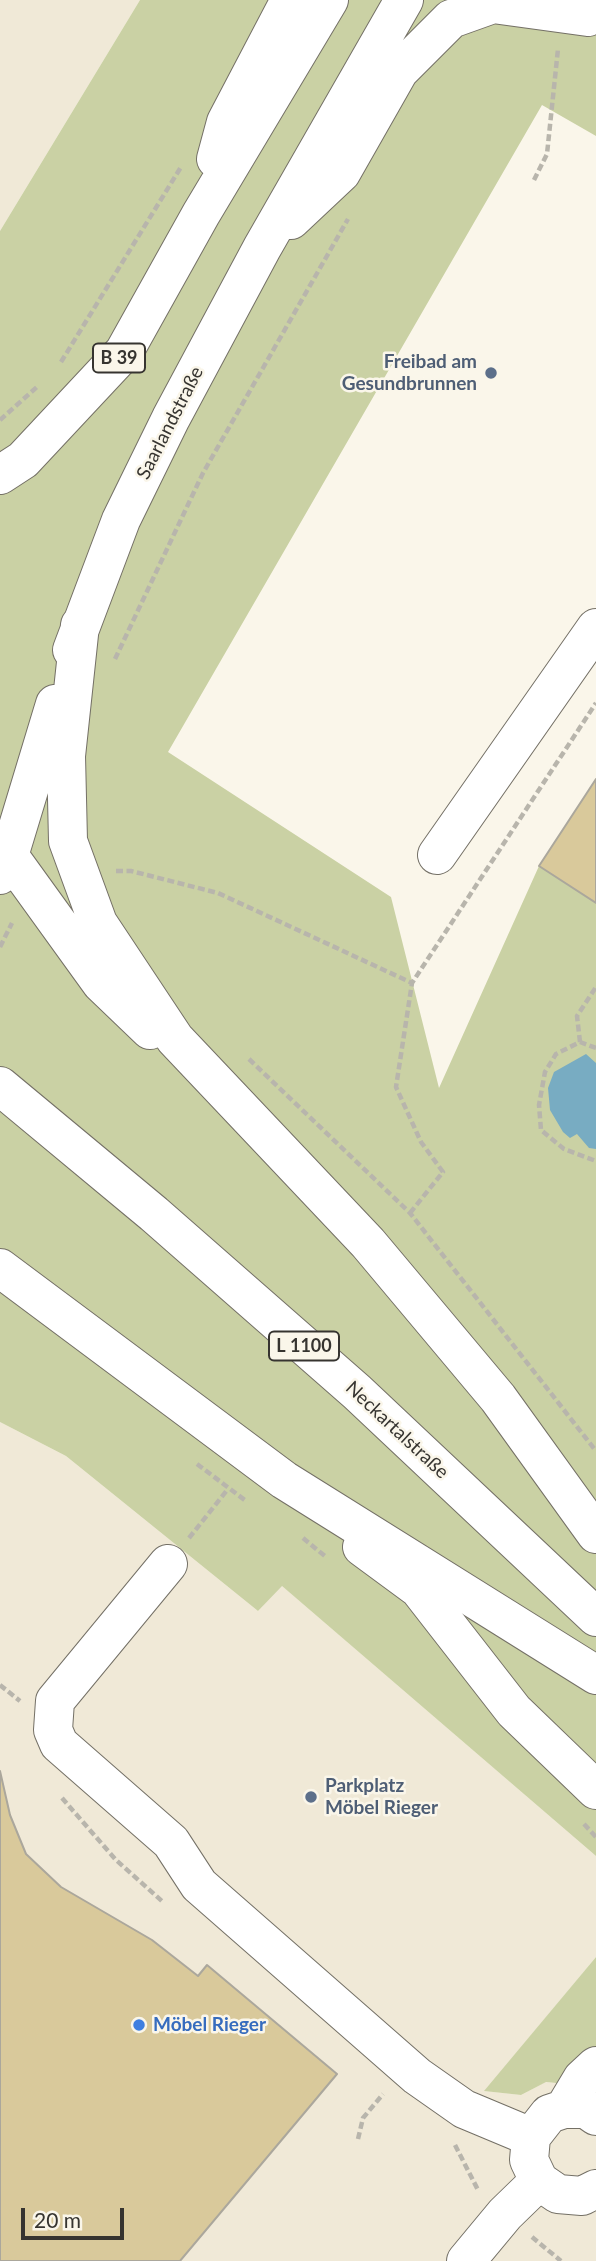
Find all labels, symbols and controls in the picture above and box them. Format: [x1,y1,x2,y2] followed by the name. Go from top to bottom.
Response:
[93,344,145,372] road number: B 39
[342,351,477,395] place label: Freibad am Gesundbrunnen
[132,363,208,483] street label: Saarlandstraße
[483,365,499,381] marker: Freibad am Gesundbrunnen
[269,1331,339,1360] road number: L 1100
[341,1377,453,1483] street label: Neckartalstraße
[325,1775,438,1819] place label: Parkplatz Möbel Rieger
[303,1789,319,1805] marker: Parkplatz Möbel Rieger
[153,2014,266,2036] place label: Möbel Rieger
[131,2017,147,2033] marker: Möbel Rieger
[24,2194,128,2238] scale bar
[34,2207,81,2232] text: 20 m

